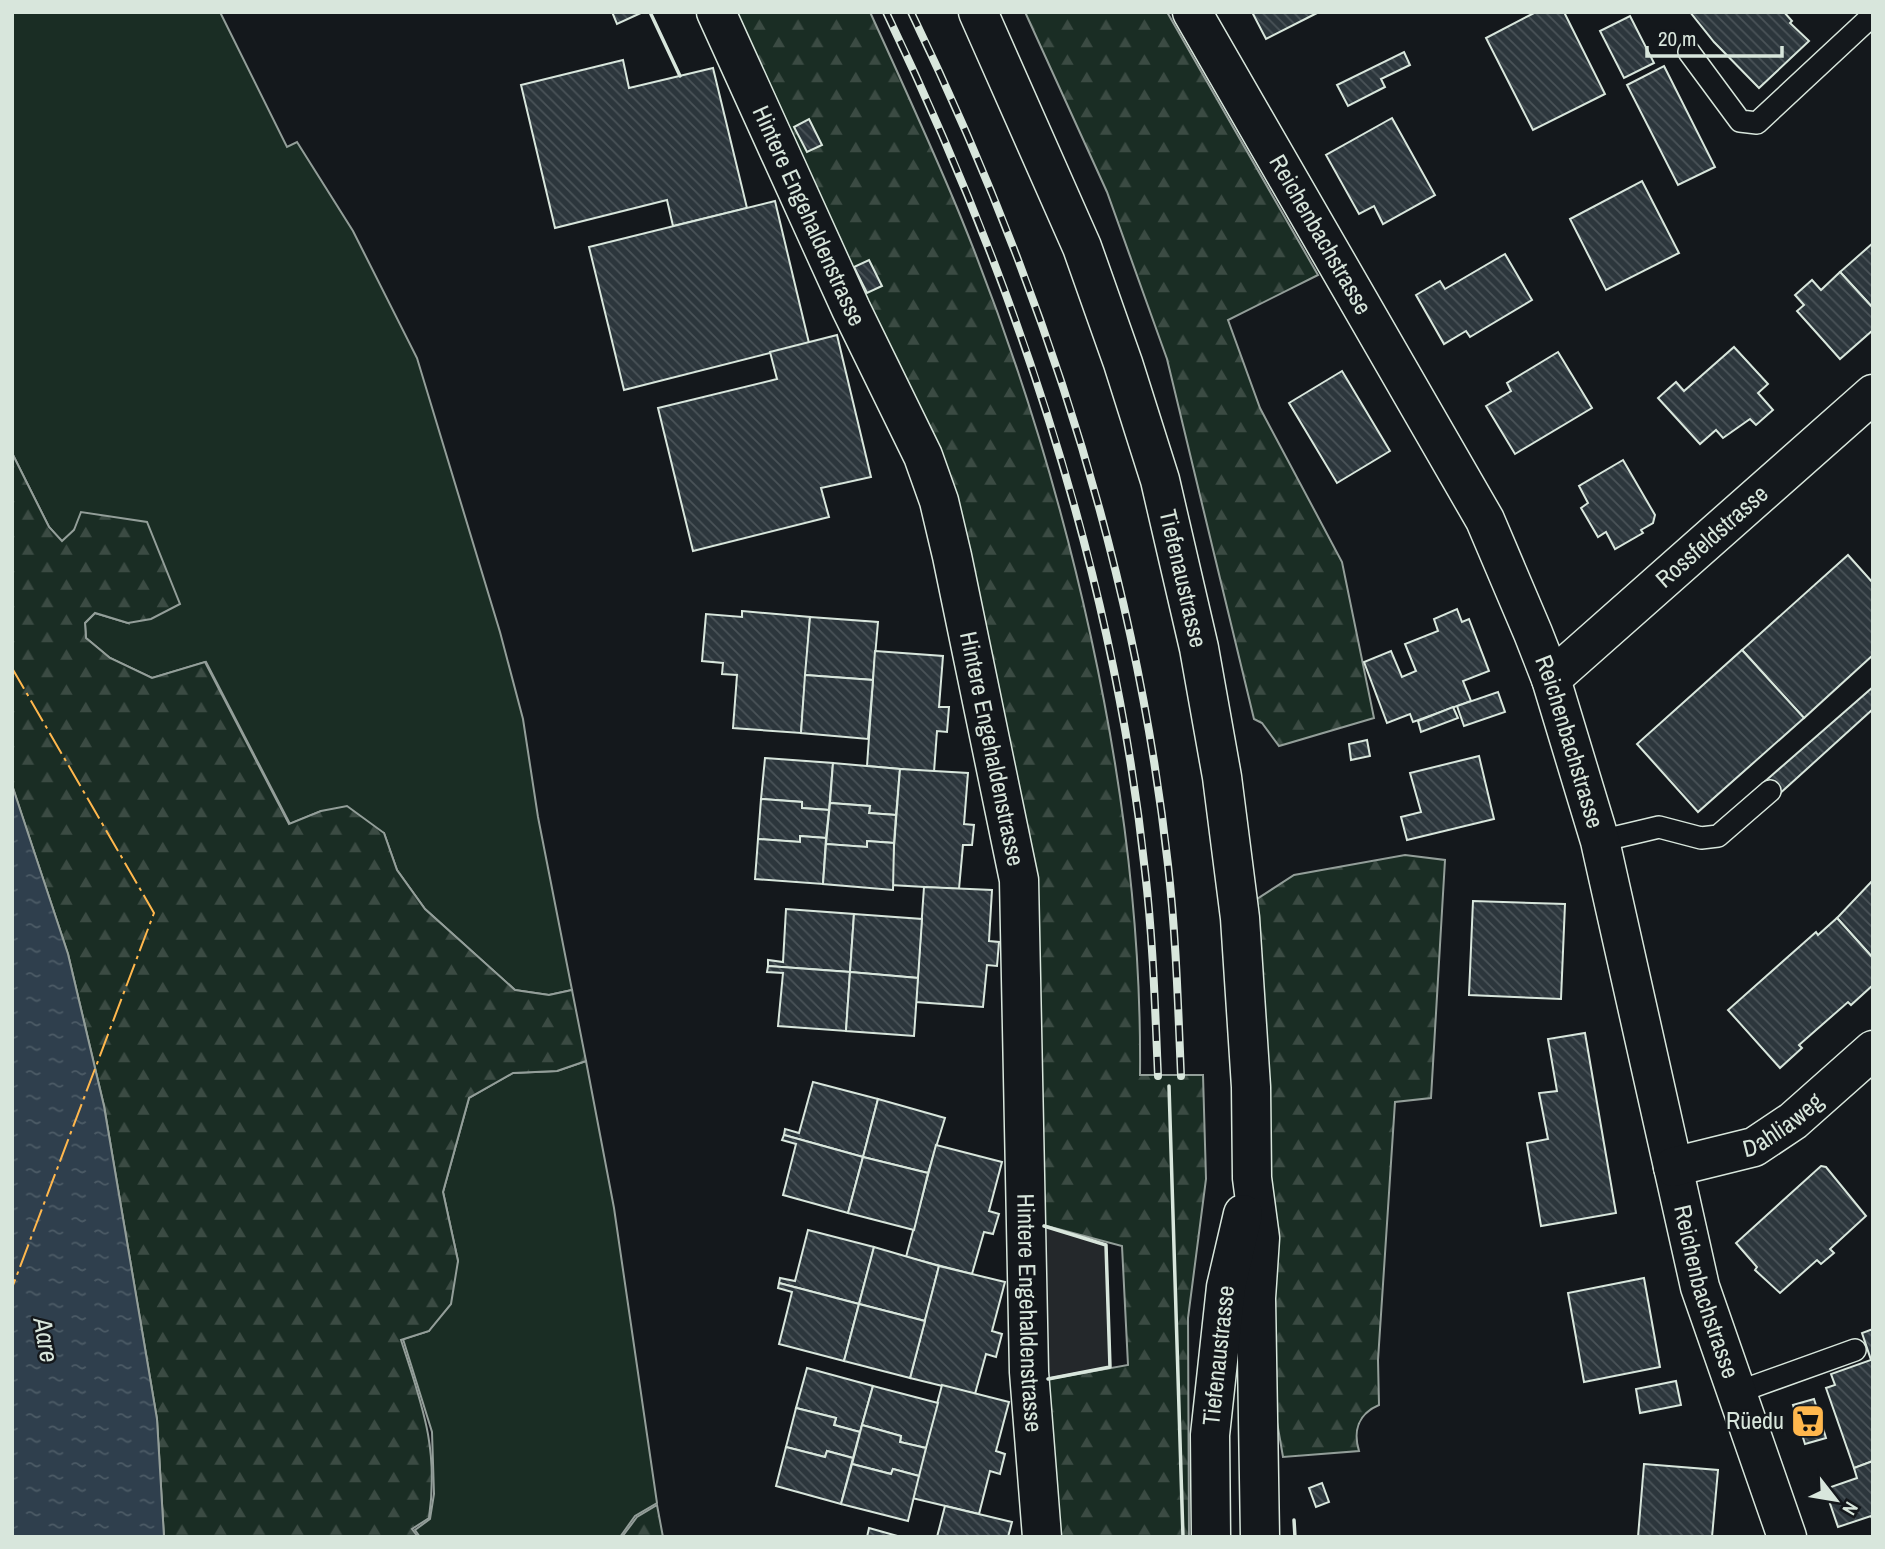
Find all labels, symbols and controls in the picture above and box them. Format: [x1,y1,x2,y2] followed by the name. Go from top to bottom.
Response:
[1647,14,1782,58] scale bar
[1658,24,1696,53] text: 20 m
[746,100,874,331] street label: Hintere Engehaldenstrasse
[1263,148,1380,320] street label: Reichenbachstrasse
[1648,477,1774,594] street label: Rossfeldstrasse
[1152,506,1215,651] street label: Tiefenaustrasse
[953,628,1033,869] street label: Hintere Engehaldenstrasse
[1528,650,1612,832] street label: Reichenbachstrasse
[1739,1085,1829,1164] street label: Dahliaweg
[1010,1193,1051,1433] street label: Hintere Engehaldenstrasse
[1667,1202,1748,1382] street label: Reichenbachstrasse
[1194,1284,1241,1427] street label: Tiefenaustrasse
[25,1314,68,1365] water label: Aare
[1789,1402,1827,1440] supermarket icon: Rüedu
[1726,1404,1784,1436] place label: Rüedu
[1801,1465,1871,1535] north arrow
[1837,1497,1865,1520] text: N

